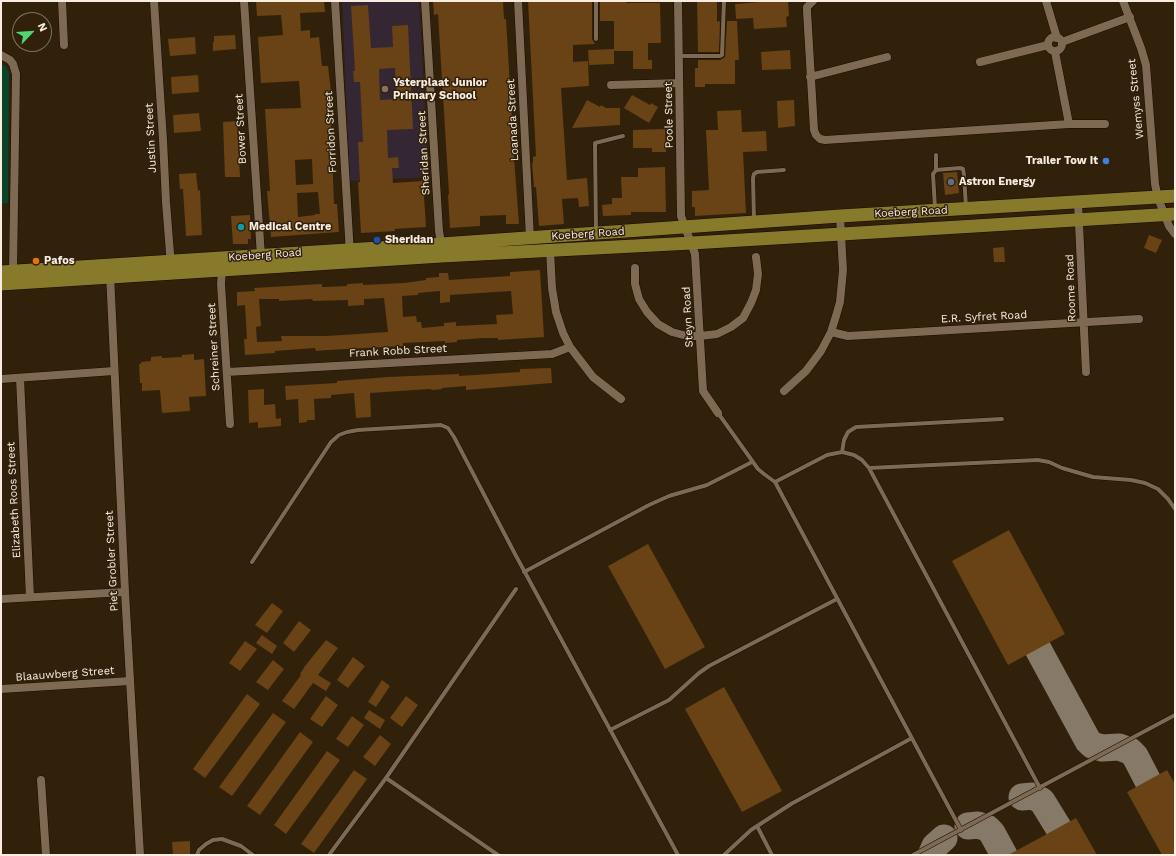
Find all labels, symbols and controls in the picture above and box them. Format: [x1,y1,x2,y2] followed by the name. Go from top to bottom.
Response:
[12,12,52,52] north arrow
[35,21,50,34] text: N
[1125,58,1147,140] street label: Wemyss Street
[393,76,487,102] place label: Ysterplaat Junior Primary School
[504,79,522,161] street label: Loanada Street
[662,82,676,148] street label: Poole Street
[380,84,390,94] marker: Ysterplaat Junior Primary School
[322,91,340,173] street label: Forridon Street
[233,94,249,164] street label: Bower Street
[143,103,159,173] street label: Justin Street
[415,111,433,195] street label: Sheridan Street
[1025,154,1098,168] place label: Trailer Tow It
[1101,156,1111,166] marker: Trailer Tow It
[959,175,1035,189] place label: Astron Energy
[946,177,956,187] marker: Astron Energy
[874,203,948,221] street label: Koeberg Road
[249,220,331,234] place label: Medical Centre
[236,222,246,232] marker: Medical Centre
[551,225,625,243] street label: Koeberg Road
[385,233,433,247] place label: Sheridan
[372,235,382,245] marker: Sheridan
[228,246,302,264] street label: Koeberg Road
[44,254,75,268] place label: Pafos
[1063,254,1079,322] street label: Roome Road
[31,256,41,266] marker: Pafos
[680,286,696,348] street label: Steyn Road
[205,303,223,391] street label: Schreiner Street
[941,308,1027,326] street label: E.R. Syfret Road
[349,342,447,360] street label: Frank Robb Street
[4,441,24,559] street label: Elizabeth Roos Street
[103,510,121,612] street label: Piet Grobler Street
[15,664,115,684] street label: Blaauwberg Street

